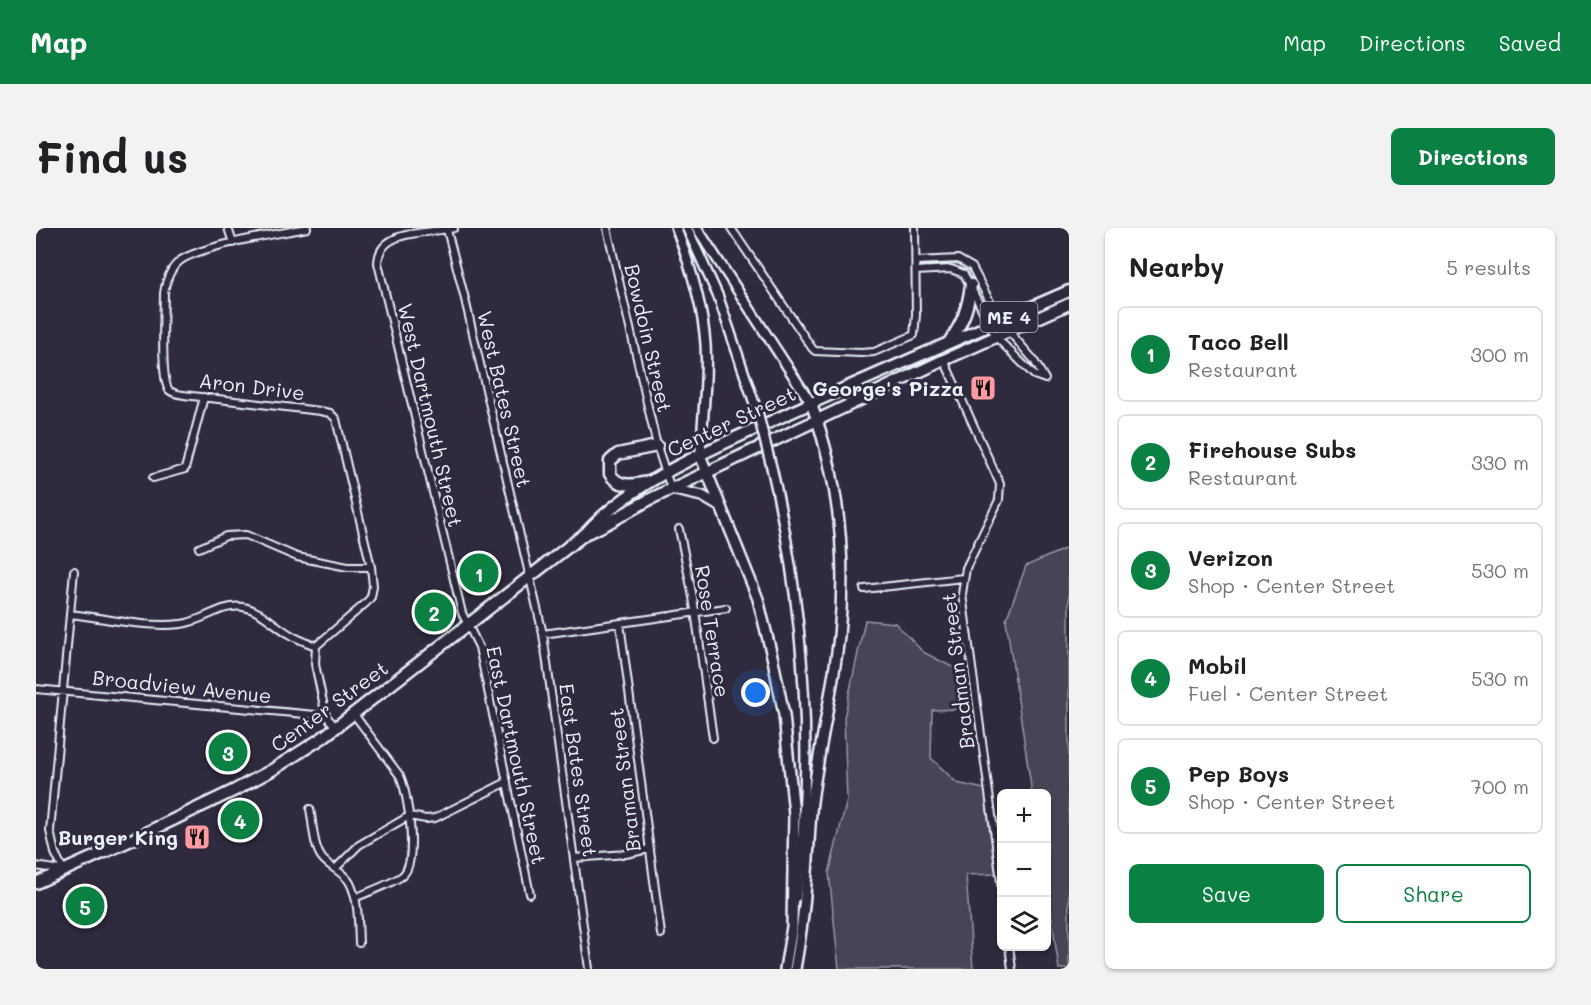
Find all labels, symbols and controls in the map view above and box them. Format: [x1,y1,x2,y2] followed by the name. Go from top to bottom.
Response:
[30,24,87,60] text: Map
[1283,29,1326,56] text: Map
[1359,29,1466,56] text: Directions
[1499,29,1561,56] text: Saved
[1391,128,1555,185] button: Directions
[36,129,188,184] text: Find us
[1129,250,1224,284] text: Nearby
[1446,254,1531,280] text: 5 results
[619,261,679,415] street label: Bowdoin Street
[393,301,469,529] street label: West Dartmouth Street
[980,302,1038,332] road number: ME 4
[472,308,538,490] street label: West Bates Street
[1188,327,1289,356] text: Taco Bell
[1146,341,1155,367] text: 1
[1470,341,1529,367] text: 300 m
[1188,356,1298,382] text: Restaurant
[198,367,306,405] street label: Aron Drive
[968,373,998,403] restaurant icon: George's Pizza
[812,375,964,401] place label: George's Pizza
[663,380,799,462] street label: Center Street
[1188,435,1356,464] text: Firehouse Subs
[1145,449,1156,475] text: 2
[1471,449,1529,475] text: 330 m
[1188,464,1298,490] text: Restaurant
[1188,543,1273,572] text: Verizon
[460,550,498,596] pin: 1
[1145,557,1157,583] text: 3
[1471,557,1529,583] text: 530 m
[690,563,736,699] street label: Rose Terrace
[1188,572,1395,598] text: Shop · Center Street
[414,590,454,634] pin: 2
[935,591,979,751] street label: Bradman Street
[481,643,553,867] street label: East Dartmouth Street
[1188,651,1247,680] text: Mobil
[265,655,393,757] street label: Center Street
[91,664,273,708] street label: Broadview Avenue
[1144,665,1157,691] text: 4
[1471,665,1529,691] text: 530 m
[741,678,770,707] your location
[1188,680,1388,706] text: Fuel · Center Street
[554,682,604,858] street label: East Bates Street
[602,707,646,853] street label: Braman Street
[208,730,248,774] pin: 3
[1188,759,1289,788] text: Pep Boys
[1145,773,1156,799] text: 5
[1471,773,1529,799] text: 700 m
[1188,788,1395,814] text: Shop · Center Street
[997,789,1051,951] map controls
[997,789,1051,843] button: +
[220,798,260,842] pin: 4
[182,822,212,852] restaurant icon: Burger King
[58,824,178,850] place label: Burger King
[997,843,1051,897] button: −
[1129,864,1324,923] button: Save
[1336,864,1531,923] button: Share
[65,884,104,928] pin: 5
[997,897,1051,951] button: layers

